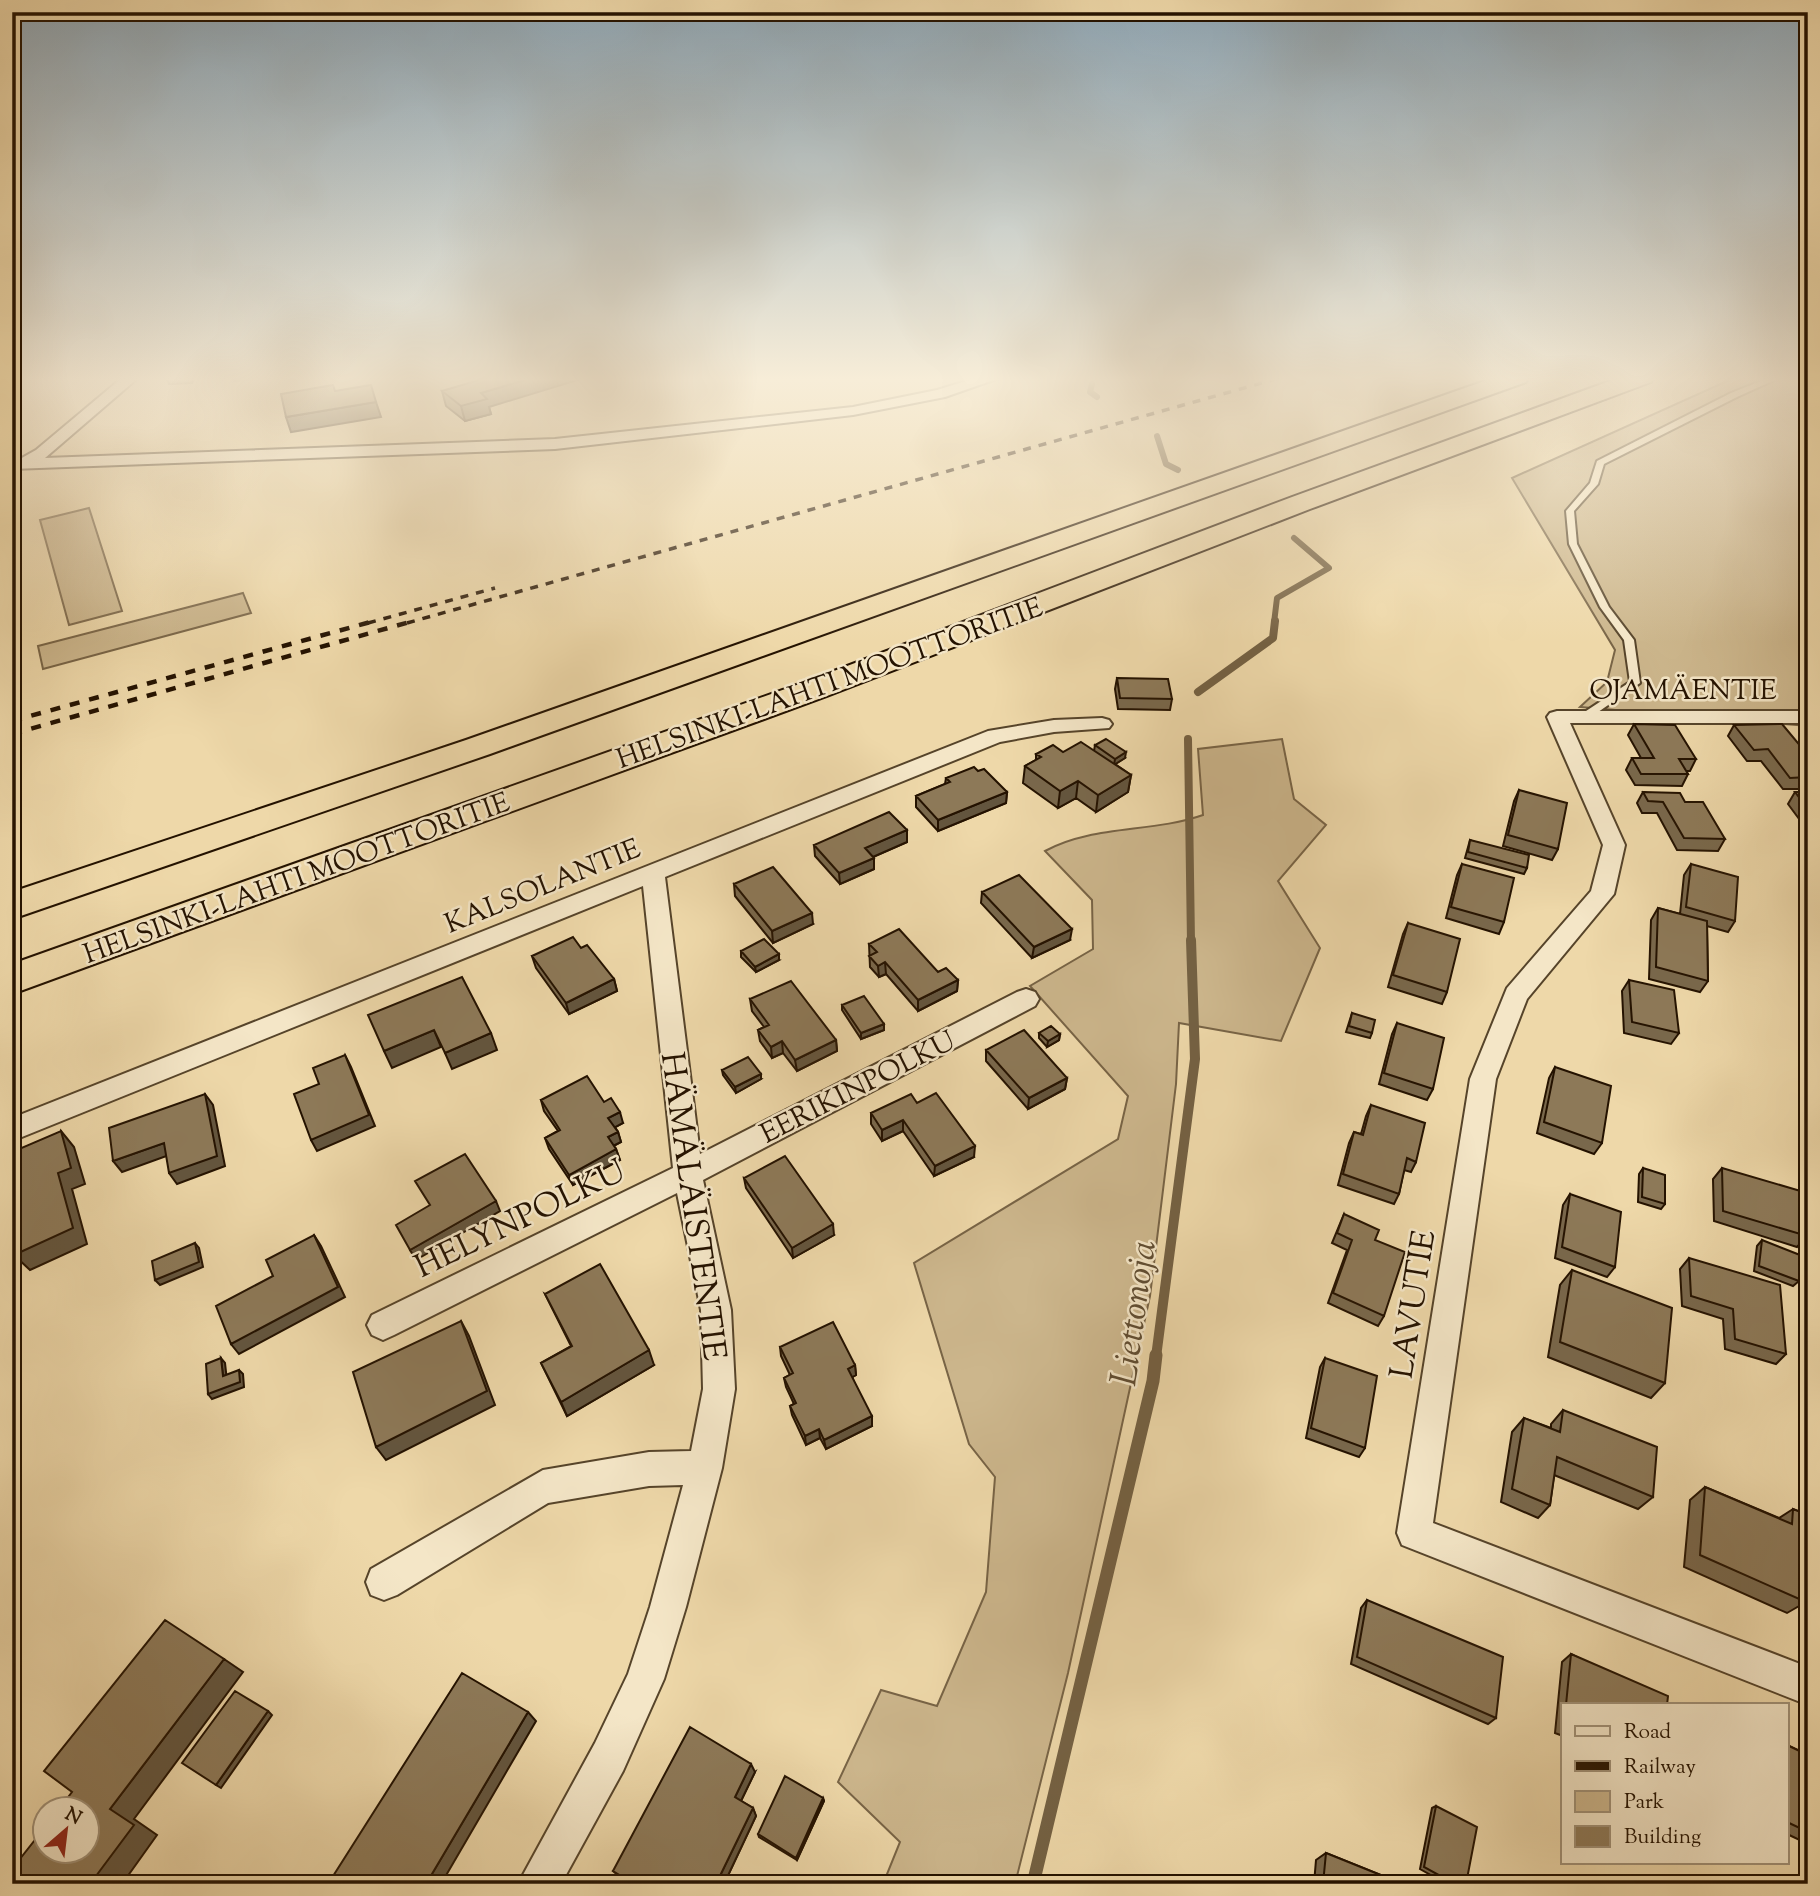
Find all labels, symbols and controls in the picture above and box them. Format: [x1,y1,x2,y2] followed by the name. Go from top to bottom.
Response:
[611,589,1049,781] street label: HELSINKI-LAHTI MOOTTORITIE
[1589,672,1777,712] street label: OJAMÄENTIE
[78,784,516,976] street label: HELSINKI-LAHTI MOOTTORITIE
[439,830,647,945] street label: KALSOLANTIE
[754,1022,963,1155] street label: EERIKINPOLKU
[646,1049,736,1364] street label: HÄMÄLÄISTENTIE
[407,1149,634,1292] street label: HELYNPOLKU
[1380,1227,1450,1382] street label: LAVUTIE
[1099,1237,1173,1390] water label: Liettonoja
[1561,1703,1788,1864] legend
[1624,1718,1671,1748] text: Road
[1624,1753,1696,1783] text: Railway
[1624,1788,1665,1818] text: Park
[32,1794,102,1864] north arrow
[60,1802,86,1833] text: N
[1624,1823,1701,1853] text: Building

